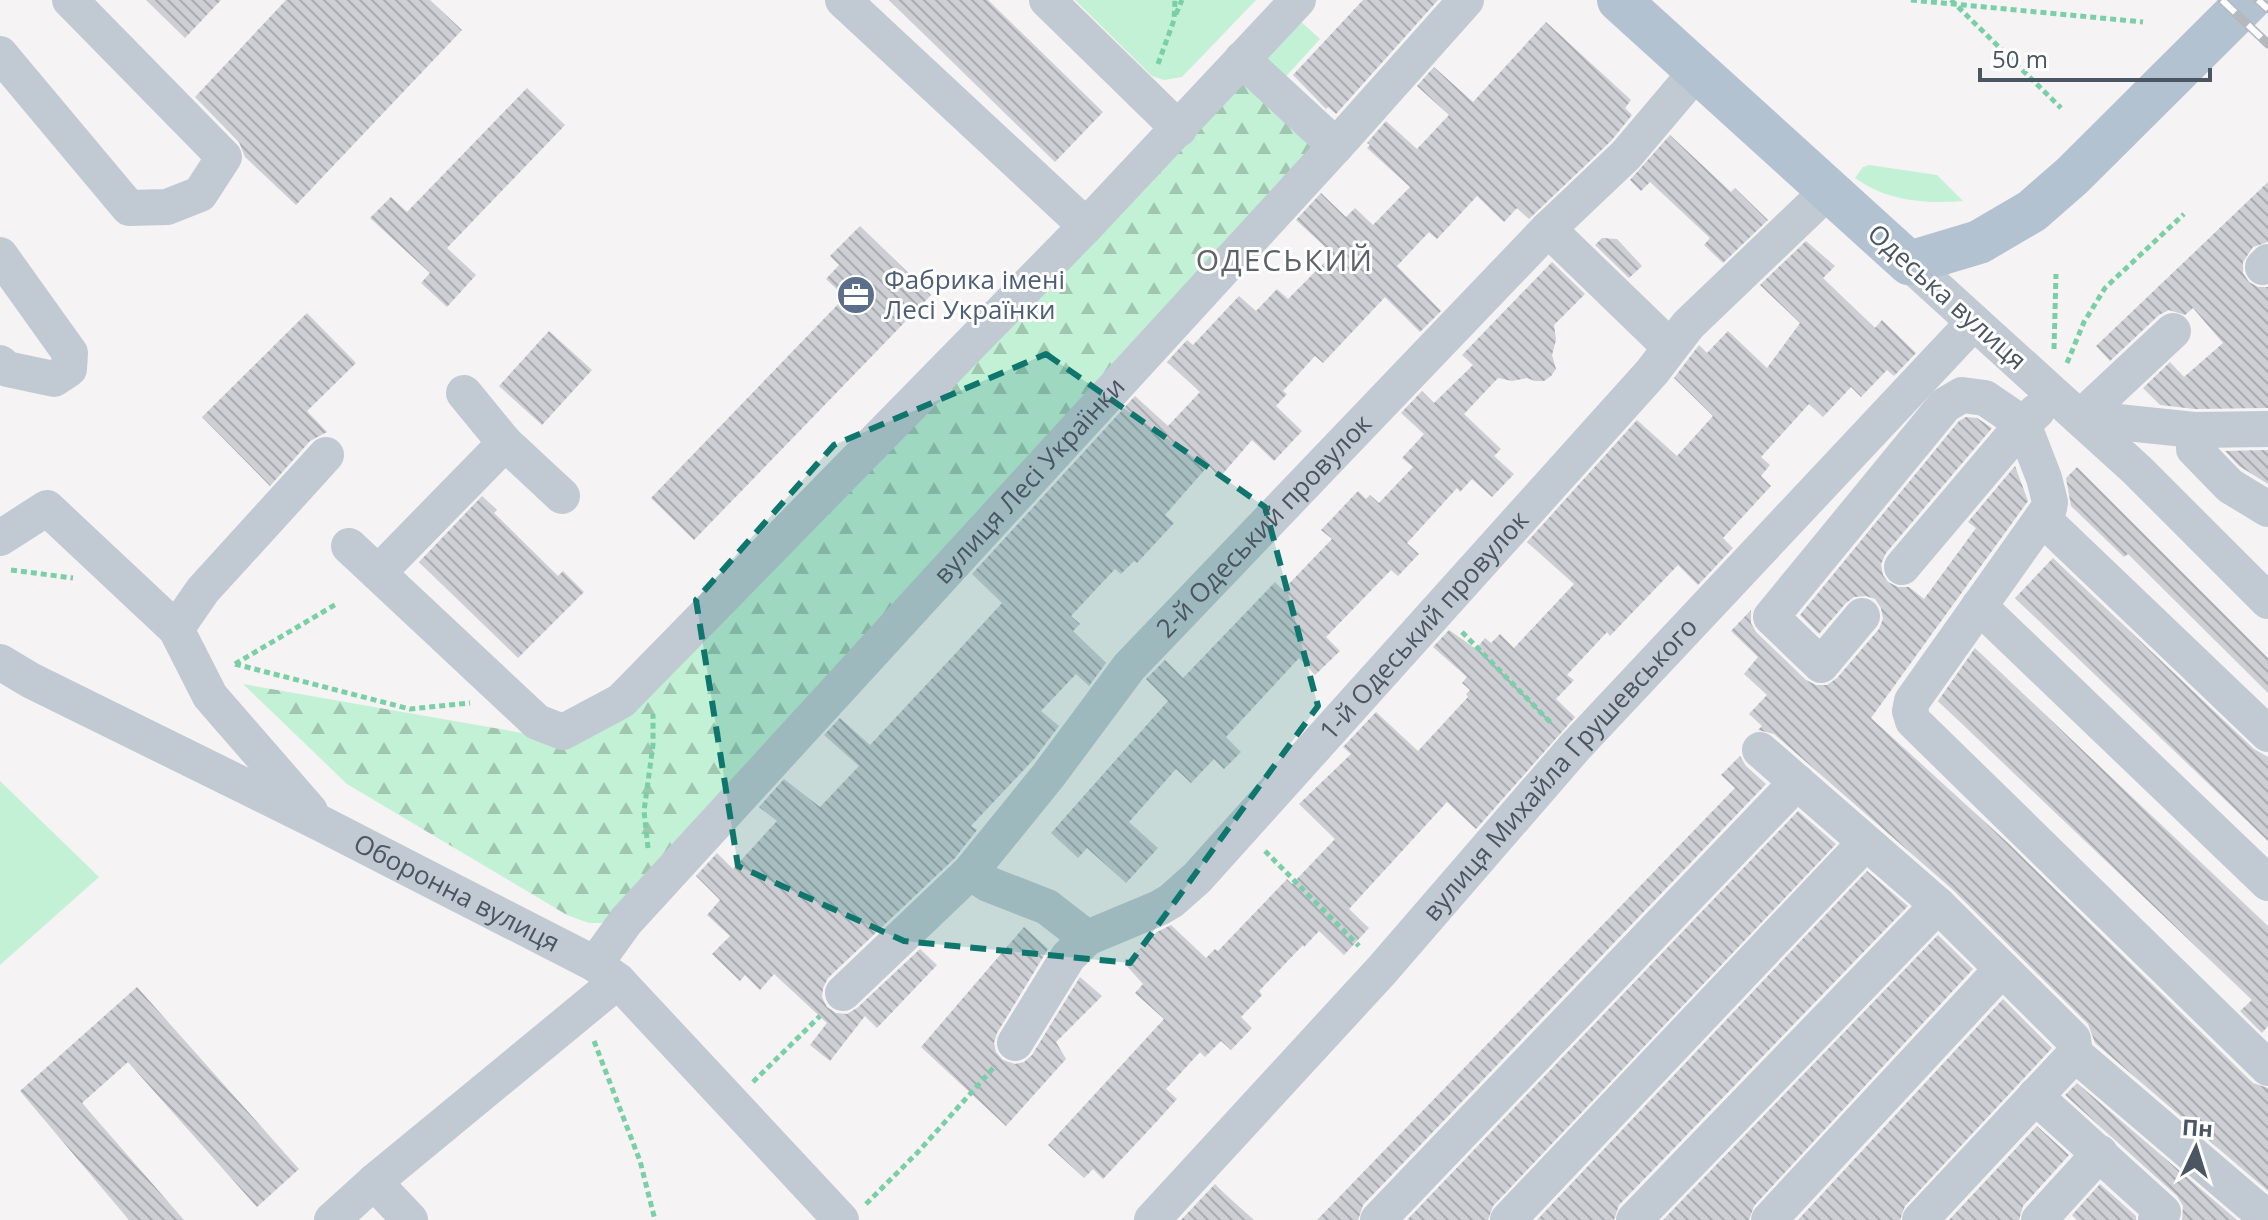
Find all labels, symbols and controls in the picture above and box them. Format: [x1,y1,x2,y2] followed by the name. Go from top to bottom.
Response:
[1980,32,2210,82] scale bar
[1992,42,2048,75] text: 50 m
[1860,215,2035,377] street label: Одеська вулиця
[1196,239,1374,280] district label: ОДЕСЬКИЙ
[884,261,1065,327] place label: Фабрика імені Лесі Українки
[835,274,877,316] office icon: Фабрика імені Лесі Українки
[925,369,1132,591] street label: вулиця Лесі Українки
[1147,405,1379,645] street label: 2-й Одеський провулок
[1311,502,1536,747] street label: 1-й Одеський провулок
[1414,609,1705,928] street label: вулиця Михайла Грушевського
[348,824,566,960] street label: Оборонна вулиця
[2156,1108,2236,1188] north arrow
[2181,1111,2214,1143] text: Пн

